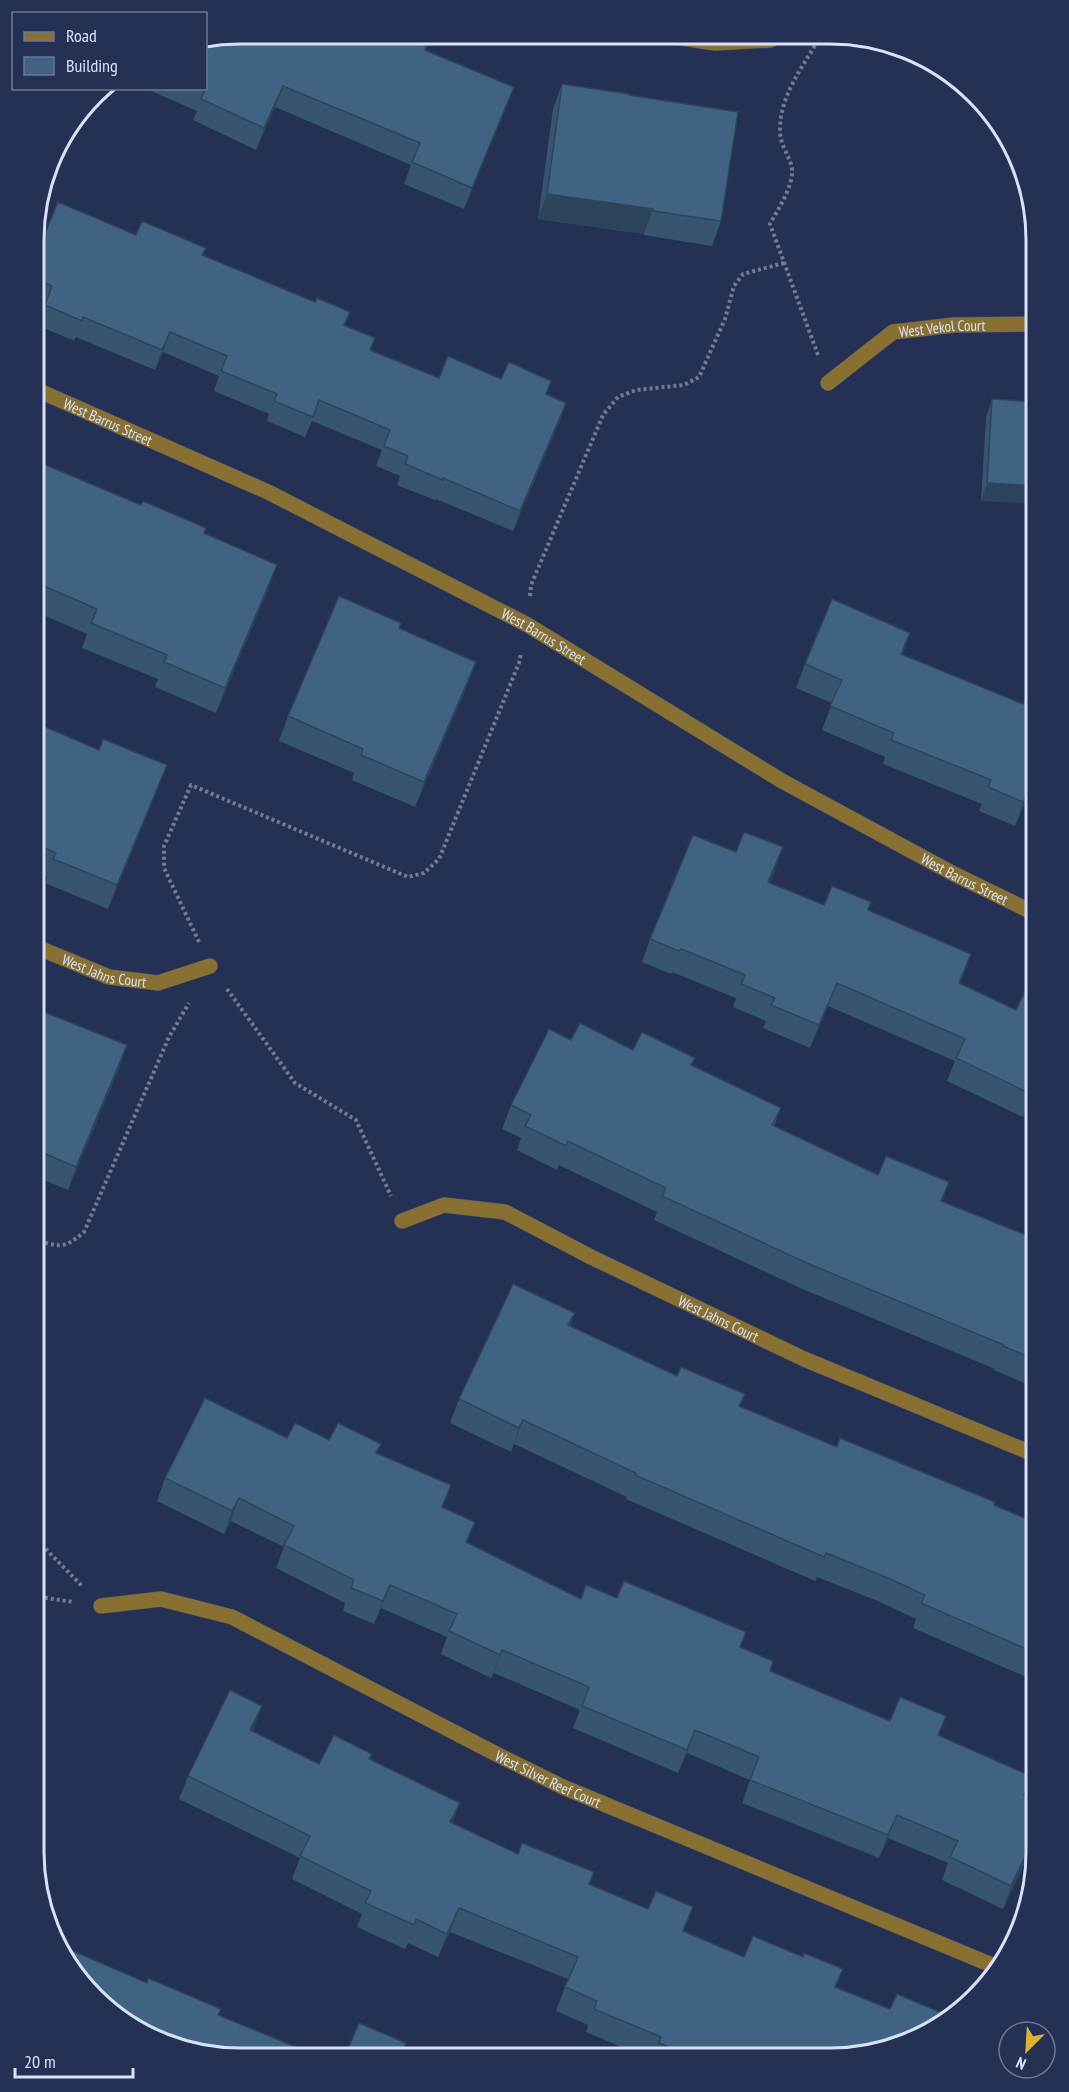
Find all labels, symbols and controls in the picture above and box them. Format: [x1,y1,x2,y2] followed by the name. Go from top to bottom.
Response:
[12,12,207,90] legend
[66,24,97,47] text: Road
[66,54,118,77] text: Building
[898,315,986,341] street label: West Vekol Court
[61,393,156,449] street label: West Barrus Street
[498,604,590,668] street label: West Barrus Street
[918,848,1011,909] street label: West Barrus Street
[59,949,147,991] street label: West Jahns Court
[675,1291,762,1346] street label: West Jahns Court
[492,1746,604,1811] street label: West Silver Reef Court
[997,2020,1057,2080] north arrow
[15,2041,134,2079] scale bar
[24,2050,56,2073] text: 20 m
[1013,2053,1029,2075] text: N

